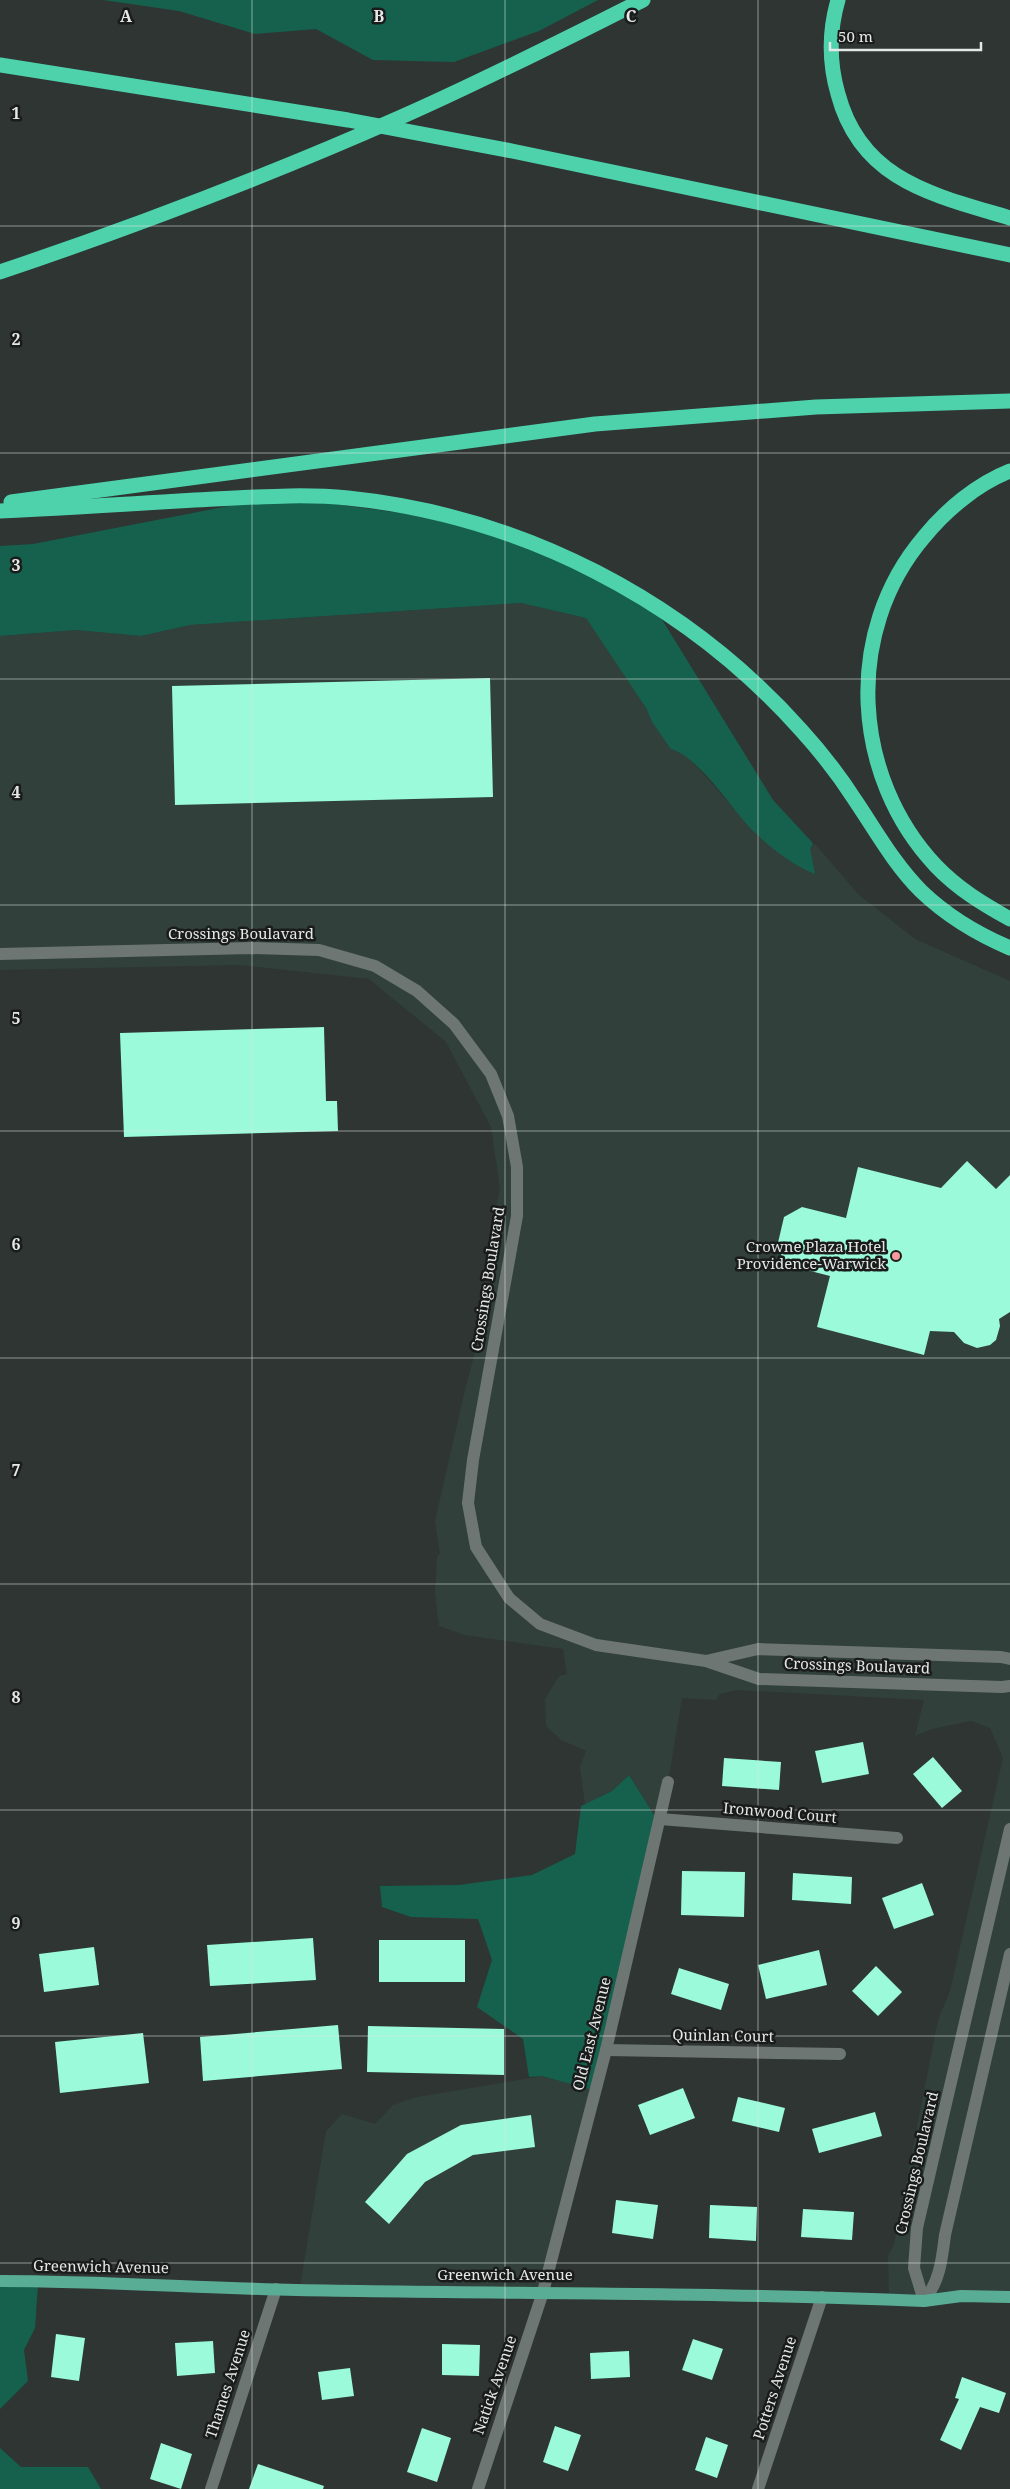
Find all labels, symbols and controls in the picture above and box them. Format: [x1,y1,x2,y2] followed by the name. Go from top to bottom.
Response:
[120,5,133,27] text: A
[374,5,385,27] text: B
[626,5,637,27] text: C
[830,20,981,52] scale bar
[838,26,873,46] text: 50 m
[11,102,21,124] text: 1
[11,328,21,350] text: 2
[11,554,21,576] text: 3
[11,781,21,803] text: 4
[168,923,314,943] street label: Crossings Boulavard
[11,1007,21,1029] text: 5
[466,1205,508,1353] street label: Crossings Boulavard
[11,1233,21,1255] text: 6
[737,1236,886,1273] place label: Crowne Plaza Hotel Providence-Warwick
[890,1250,902,1262] marker: Crowne Plaza Hotel Providence-Warwick
[11,1459,21,1481] text: 7
[784,1652,930,1678] street label: Crossings Boulavard
[11,1686,21,1708] text: 8
[722,1797,838,1827] street label: Ironwood Court
[11,1912,21,1934] text: 9
[567,1975,615,2093] street label: Old East Avenue
[672,2024,774,2046] street label: Quinlan Court
[890,2089,942,2236] street label: Crossings Boulavard
[33,2255,169,2277] street label: Greenwich Avenue
[437,2264,573,2284] street label: Greenwich Avenue
[200,2327,254,2441] street label: Thames Avenue
[468,2332,520,2437] street label: Natick Avenue
[748,2333,800,2442] street label: Potters Avenue

